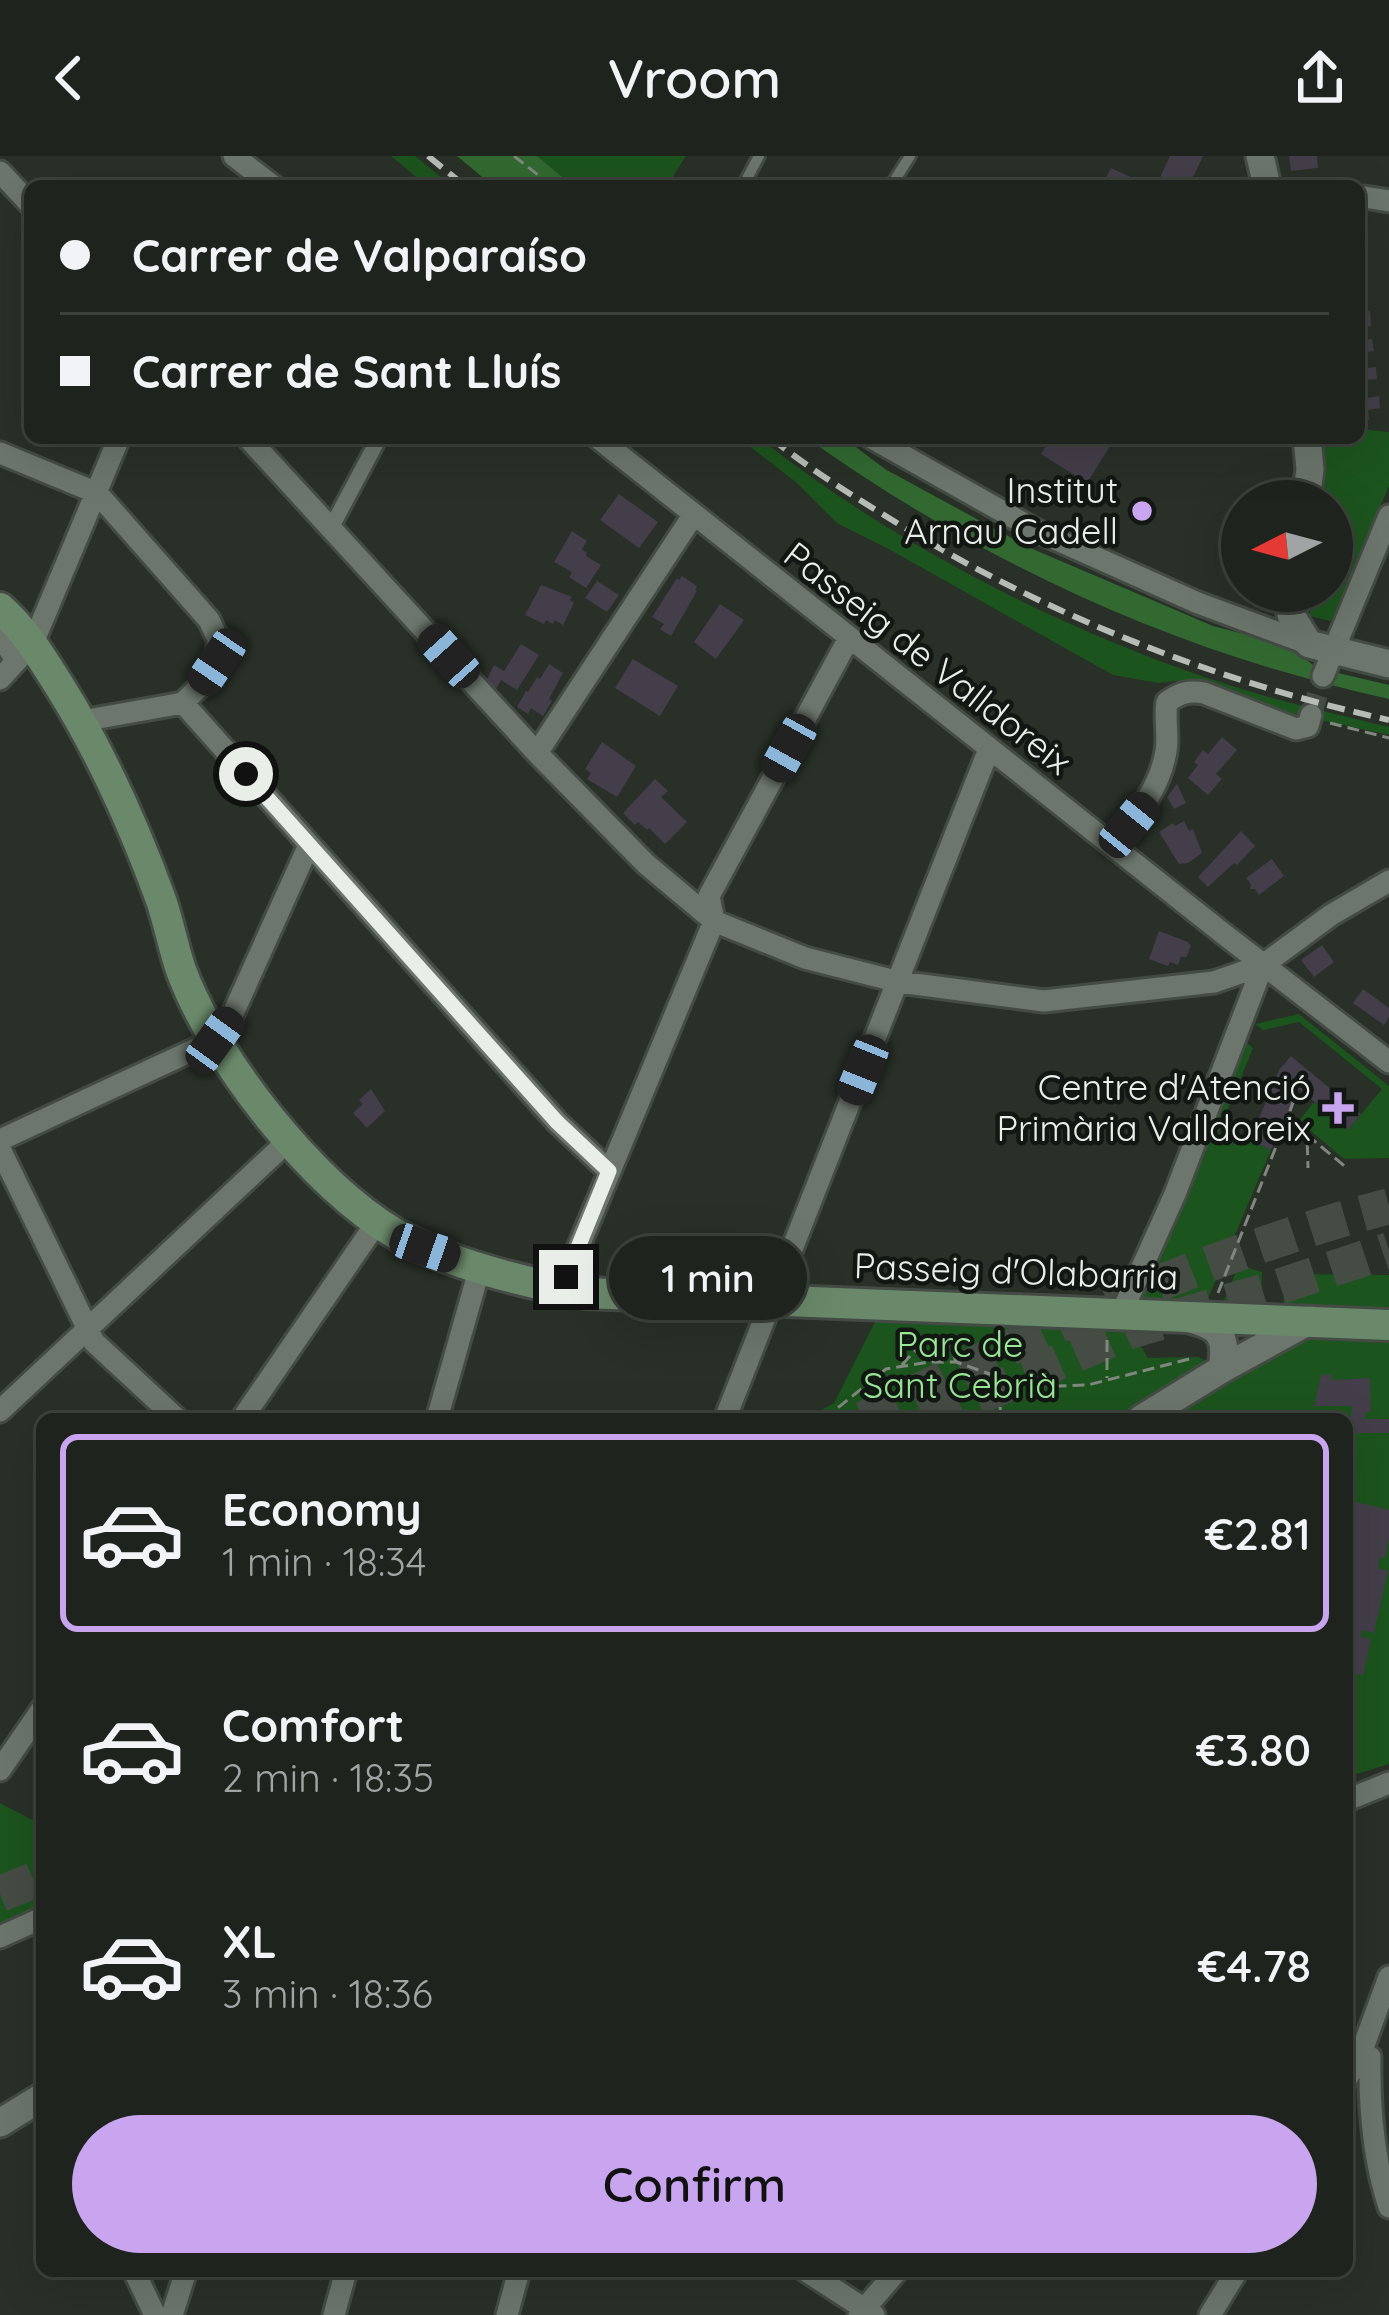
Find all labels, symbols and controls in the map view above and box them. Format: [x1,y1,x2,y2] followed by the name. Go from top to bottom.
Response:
[608,44,781,112] text: Vroom
[36,45,102,111] icon: back
[1287,45,1353,111] icon: share
[132,227,587,283] text: Carrer de Valparaíso
[132,343,562,399] text: Carrer de Sant Lluís
[904,467,1118,553] place label: Institut Arnau Cadell
[1221,480,1353,612] north arrow
[1221,480,1353,612] map controls
[1129,498,1155,524] marker: Institut Arnau Cadell
[775,531,1081,784] street label: Passeig de Valldoreix
[412,617,486,695] car
[182,622,252,702] car
[756,708,822,788] car
[219,747,273,801] route start
[1092,786,1166,864] car
[179,1000,251,1080] car
[833,1030,893,1110] car
[997,1064,1311,1150] place label: Centre d'Atenció Primària Valldoreix
[1322,1092,1354,1124] marker: Centre d'Atenció Primària Valldoreix
[385,1219,465,1277] car
[608,1235,806,1319] callout: 1 min
[853,1242,1179,1299] street label: Passeig d'Olabarria
[539,1250,593,1304] route end
[661,1253,755,1302] text: 1 min
[863,1321,1057,1407] park label: Parc de Sant Cebrià
[78,1479,186,1587] icon: car
[222,1481,422,1537] text: Economy
[1205,1505,1311,1561] text: €2.81
[222,1537,426,1586] text: 1 min · 18:34
[78,1695,186,1803] icon: car
[222,1697,404,1753] text: Comfort
[1196,1721,1311,1777] text: €3.80
[222,1753,434,1802] text: 2 min · 18:35
[78,1911,186,2019] icon: car
[222,1913,277,1969] text: XL
[1198,1937,1311,1993] text: €4.78
[222,1969,433,2018] text: 3 min · 18:36
[72,2115,1317,2253] button: Confirm

